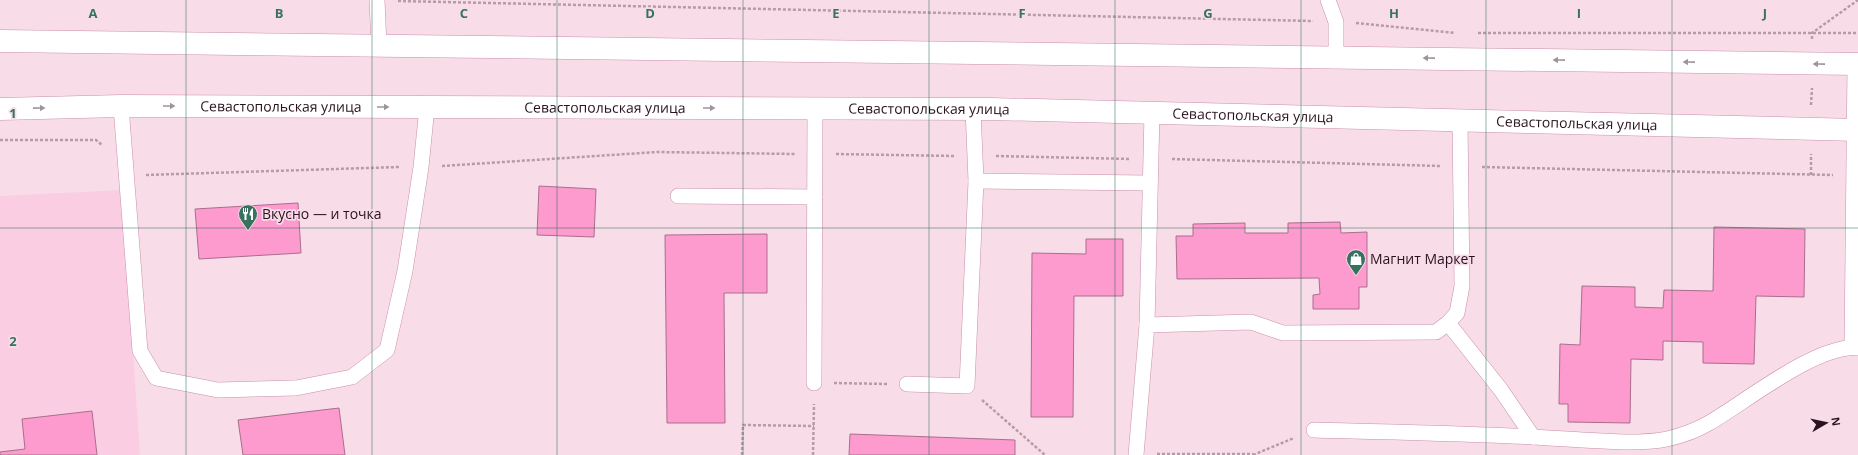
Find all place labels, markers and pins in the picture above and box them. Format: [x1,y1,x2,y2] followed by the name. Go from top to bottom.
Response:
[237,203,259,231] restaurant icon: Вкусно — и точка
[262,204,382,223] place label: Вкусно — и точка
[1345,248,1367,276] shop icon: Магнит Маркет
[1370,249,1475,268] place label: Магнит Маркет

